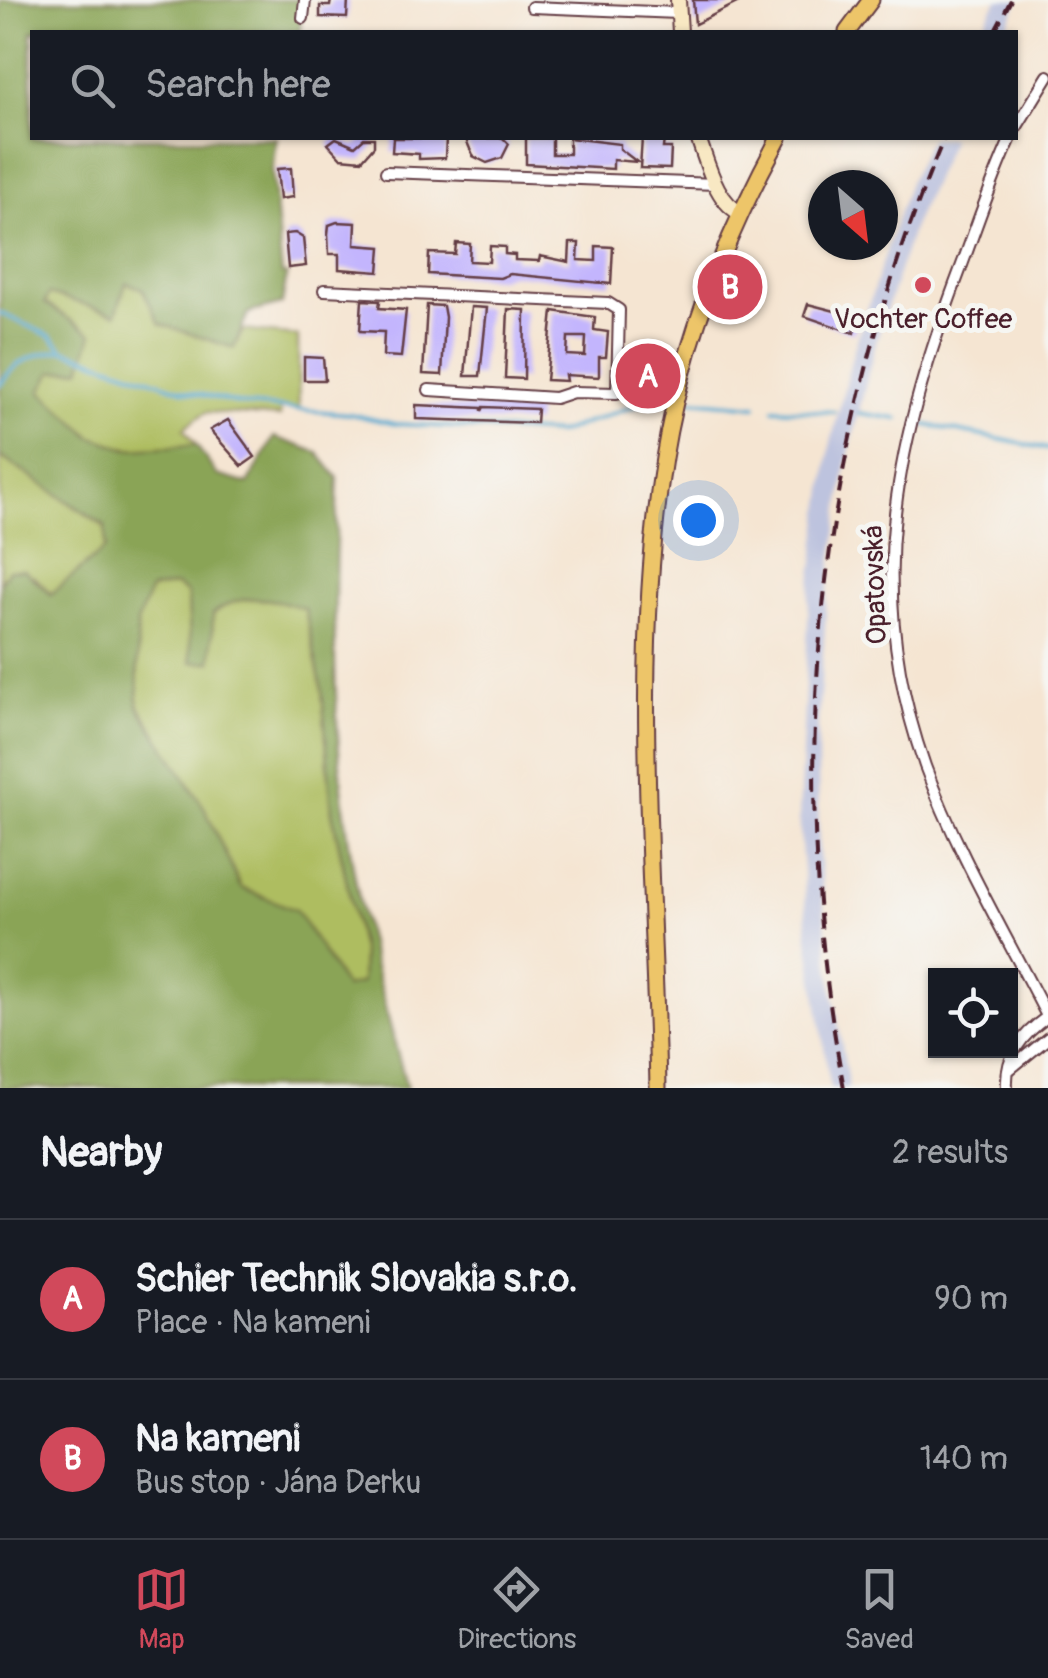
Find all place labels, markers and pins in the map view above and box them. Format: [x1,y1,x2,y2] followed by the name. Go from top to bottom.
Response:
[698,250,762,324] pin: B
[912,274,934,296] marker: Vochter Coffee
[834,302,1012,337] place label: Vochter Coffee
[616,338,680,414] pin: A

